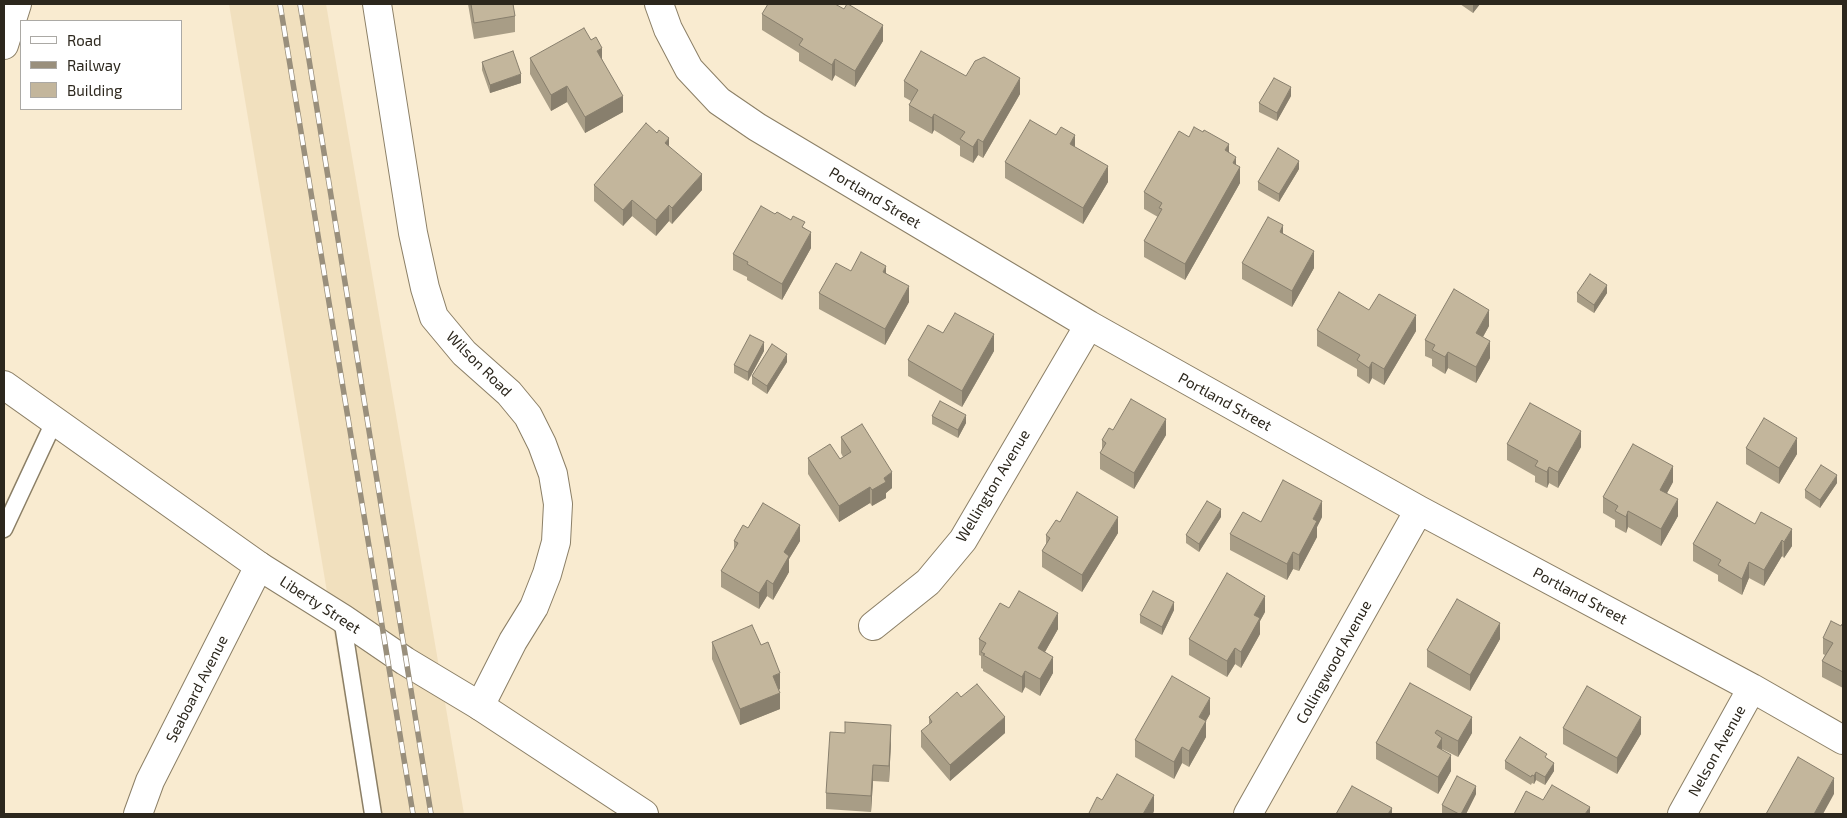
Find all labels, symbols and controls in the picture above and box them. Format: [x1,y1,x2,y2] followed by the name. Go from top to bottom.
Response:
[20,20,182,110] legend
[67,31,102,49] text: Road
[67,56,121,74] text: Railway
[67,81,122,99] text: Building
[826,163,924,233] street label: Portland Street
[443,328,515,400] street label: Wilson Road
[1175,369,1275,435] street label: Portland Street
[952,426,1034,546] street label: Wellington Avenue
[1530,564,1630,628] street label: Portland Street
[276,572,364,638] street label: Liberty Street
[1293,597,1375,727] street label: Collingwood Avenue
[162,632,232,746] street label: Seaboard Avenue
[1685,702,1749,800] street label: Nelson Avenue

